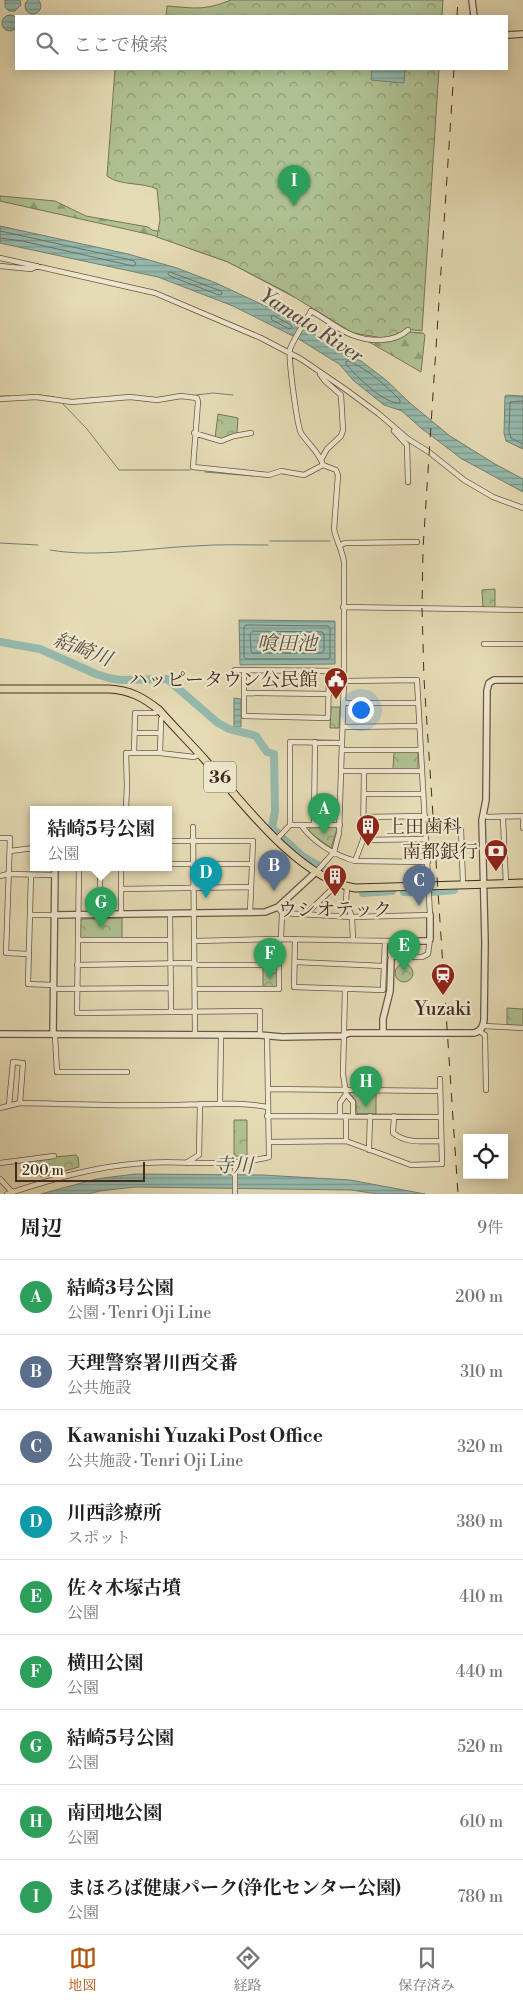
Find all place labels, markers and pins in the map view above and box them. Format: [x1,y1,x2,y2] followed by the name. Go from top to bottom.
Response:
[278,165,310,206] pin: I
[323,666,349,700] public building icon: ハッピータウン公民館
[129,668,318,692] place label: ハッピータウン公民館
[308,793,340,834] pin: A
[355,813,381,847] building icon: 上田歯科
[386,815,462,839] place label: 上田歯科
[483,838,509,872] bank icon: 南都銀行
[402,840,478,864] place label: 南都銀行
[258,850,290,891] pin: B
[190,857,222,898] pin: D
[322,863,348,897] building icon: ウシオテック
[403,865,435,906] pin: C
[85,887,117,928] pin: G
[278,898,392,922] place label: ウシオテック
[388,930,420,971] pin: E
[254,938,286,979] pin: F
[430,962,456,996] station icon: Yuzaki
[413,997,472,1021] place label: Yuzaki
[350,1066,382,1107] pin: H

